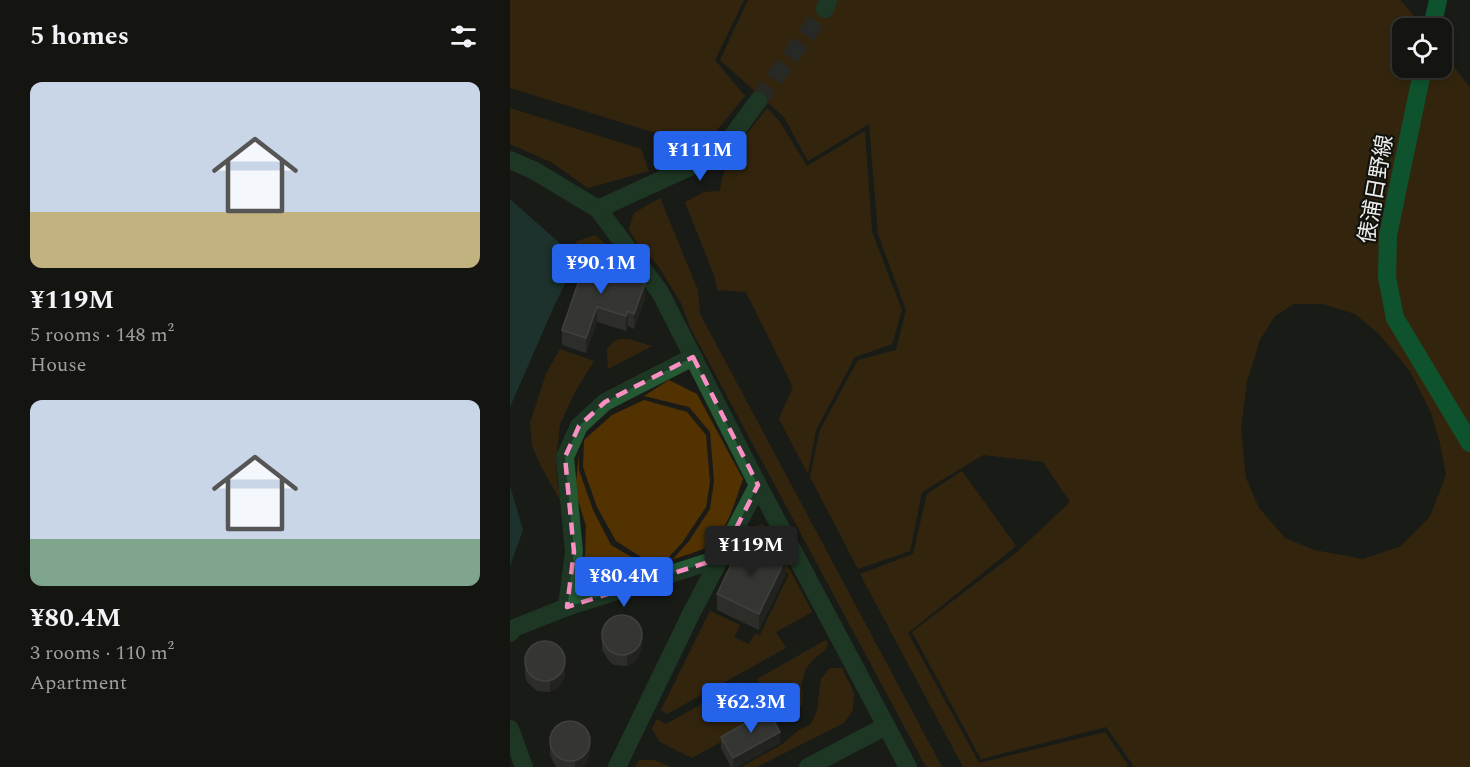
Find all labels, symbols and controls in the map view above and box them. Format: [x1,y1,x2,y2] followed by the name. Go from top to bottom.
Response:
[30,16,129,56] text: 5 homes
[1392,18,1452,78] map controls
[1392,18,1452,78] button: locate
[447,20,480,53] icon: filters
[201,121,309,229] icon: home
[658,131,742,182] pin: ¥111M
[1351,132,1402,246] street label: 俵浦日野線
[668,135,732,165] text: ¥111M
[552,244,650,295] pin: ¥90.1M
[566,248,636,278] text: ¥90.1M
[30,280,114,320] text: ¥119M
[30,320,174,350] text: 5 rooms · 148 m²
[30,350,87,380] text: House
[201,439,309,547] icon: home
[709,526,793,577] pin: ¥119M
[719,530,783,560] text: ¥119M
[575,557,673,608] pin: ¥80.4M
[589,561,659,591] text: ¥80.4M
[30,598,121,638] text: ¥80.4M
[30,638,174,668] text: 3 rooms · 110 m²
[30,668,127,698] text: Apartment
[702,683,800,734] pin: ¥62.3M
[716,687,786,717] text: ¥62.3M

